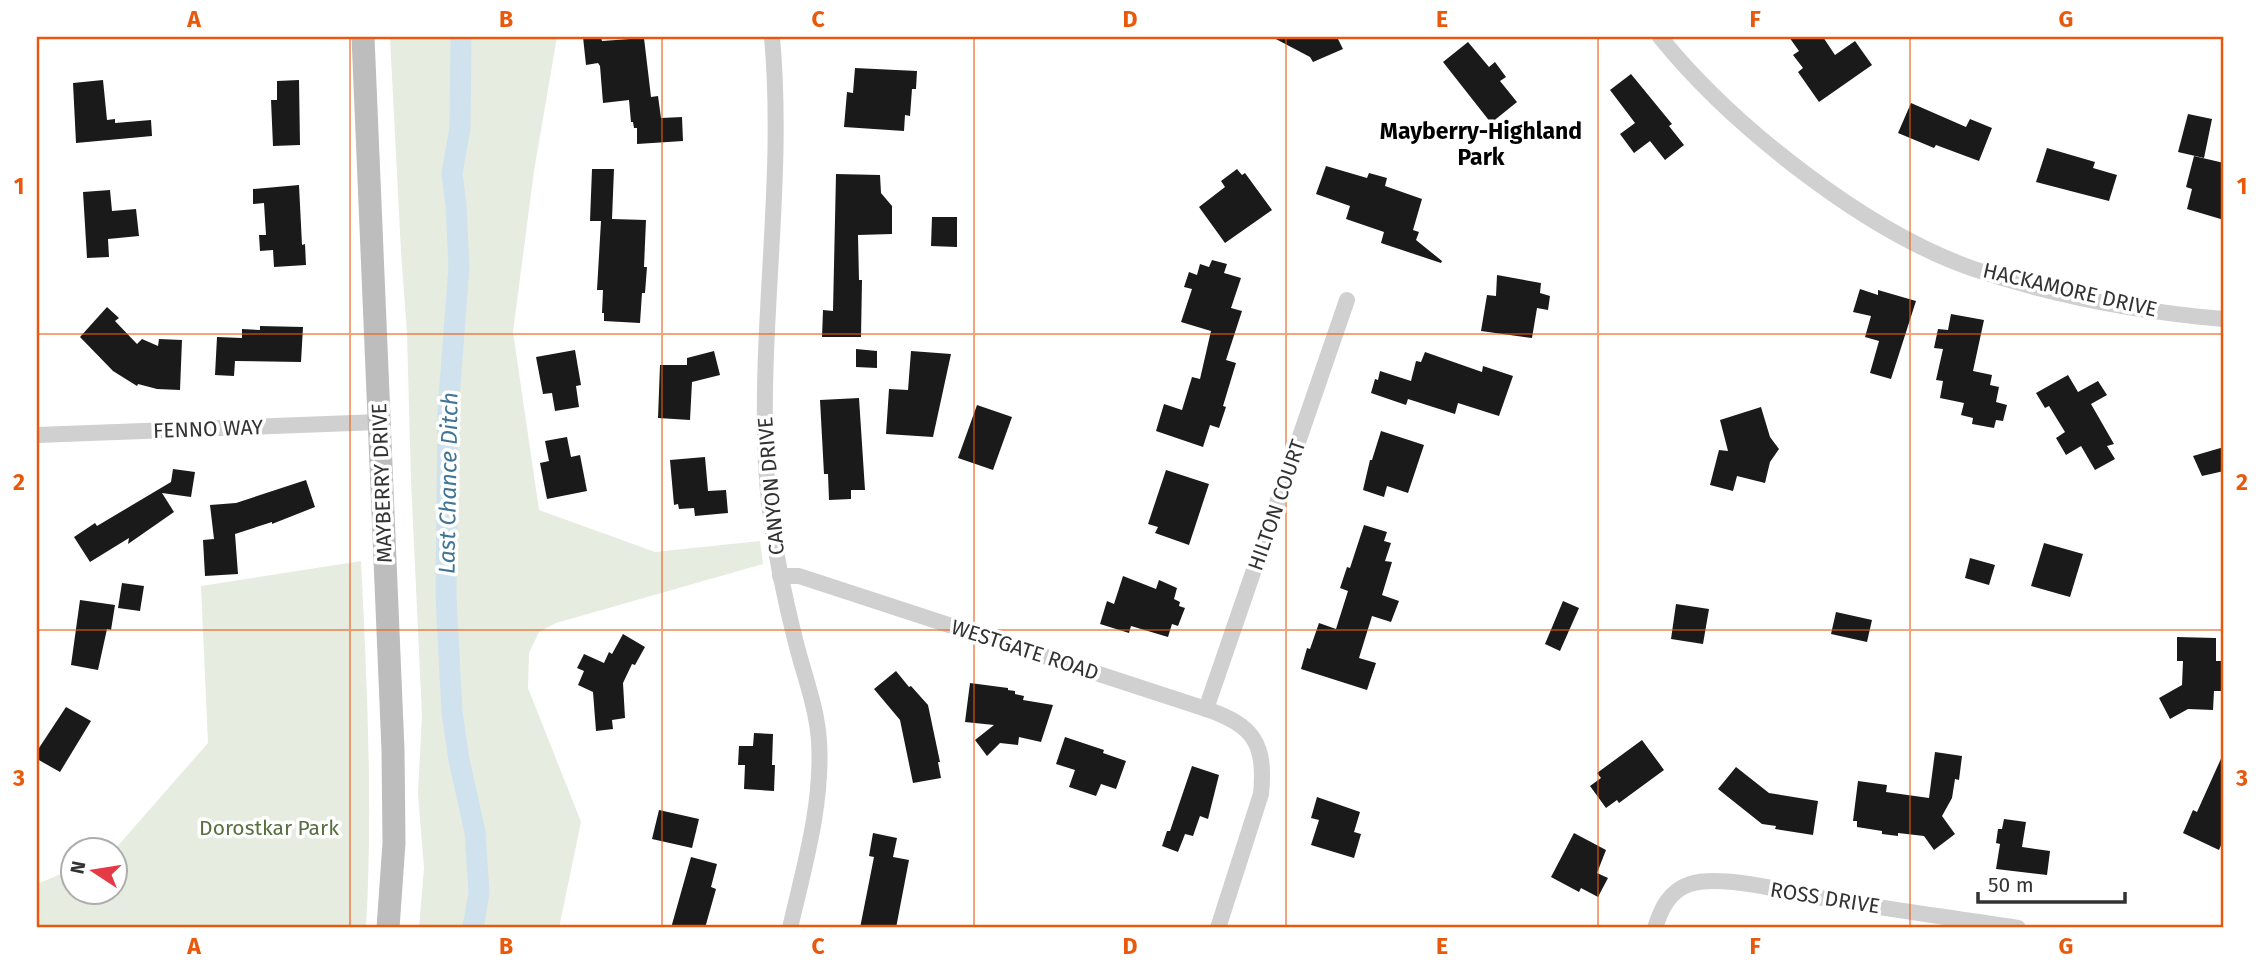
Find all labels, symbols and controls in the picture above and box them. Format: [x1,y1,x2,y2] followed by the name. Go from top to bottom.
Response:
[186,5,201,33] text: A
[499,5,513,33] text: B
[811,5,825,33] text: C
[1123,5,1138,33] text: D
[1436,5,1448,33] text: E
[1749,5,1761,33] text: F
[2059,5,2073,33] text: G
[1380,117,1582,171] district label: Mayberry-Highland Park
[14,172,24,200] text: 1
[2237,172,2247,200] text: 1
[1980,257,2160,323] street label: HACKAMORE DRIVE
[432,392,464,574] water label: Last Chance Ditch
[366,402,398,564] street label: MAYBERRY DRIVE
[152,414,264,444] street label: FENNO WAY
[752,416,790,556] street label: CANYON DRIVE
[1242,436,1312,574] street label: HILTON COURT
[13,468,25,496] text: 2
[2236,468,2248,496] text: 2
[948,614,1102,686] street label: WESTGATE ROAD
[12,764,25,792] text: 3
[2235,764,2248,792] text: 3
[199,815,339,841] park label: Dorostkar Park
[60,836,130,906] north arrow
[65,859,90,876] text: N
[1978,860,2124,904] scale bar
[1988,872,2034,898] text: 50 m
[1768,877,1882,919] street label: ROSS DRIVE
[186,932,201,960] text: A
[499,932,513,960] text: B
[811,932,825,960] text: C
[1123,932,1138,960] text: D
[1436,932,1448,960] text: E
[1749,932,1761,960] text: F
[2059,932,2073,960] text: G

